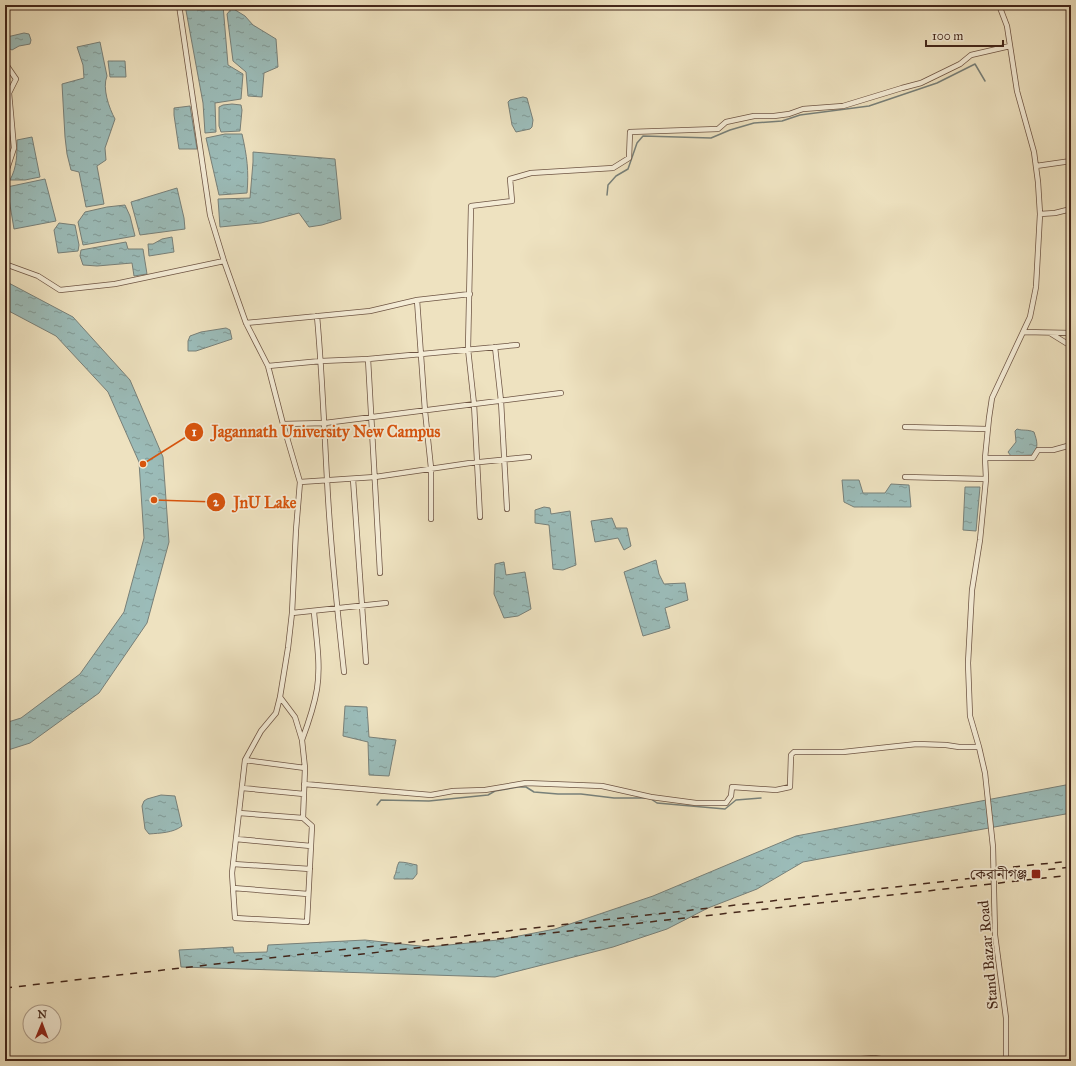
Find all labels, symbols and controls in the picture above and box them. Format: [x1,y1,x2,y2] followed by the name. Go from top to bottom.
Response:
[926,22,1003,48] scale bar
[932,29,963,43] text: 100 m
[184,418,448,446] callout: Jagannath University New Campus
[210,422,440,442] text: Jagannath University New Campus
[192,425,197,439] text: 1
[206,488,305,516] callout: JnU Lake
[232,493,297,513] text: JnU Lake
[213,495,220,509] text: 2
[970,865,1027,883] place label: কেরানীগঞ্জ
[1030,868,1042,880] marker: কেরানীগঞ্জ
[974,899,1002,1010] street label: Stand Bazar Road
[22,1004,62,1044] north arrow
[37,1008,48,1021] text: N

